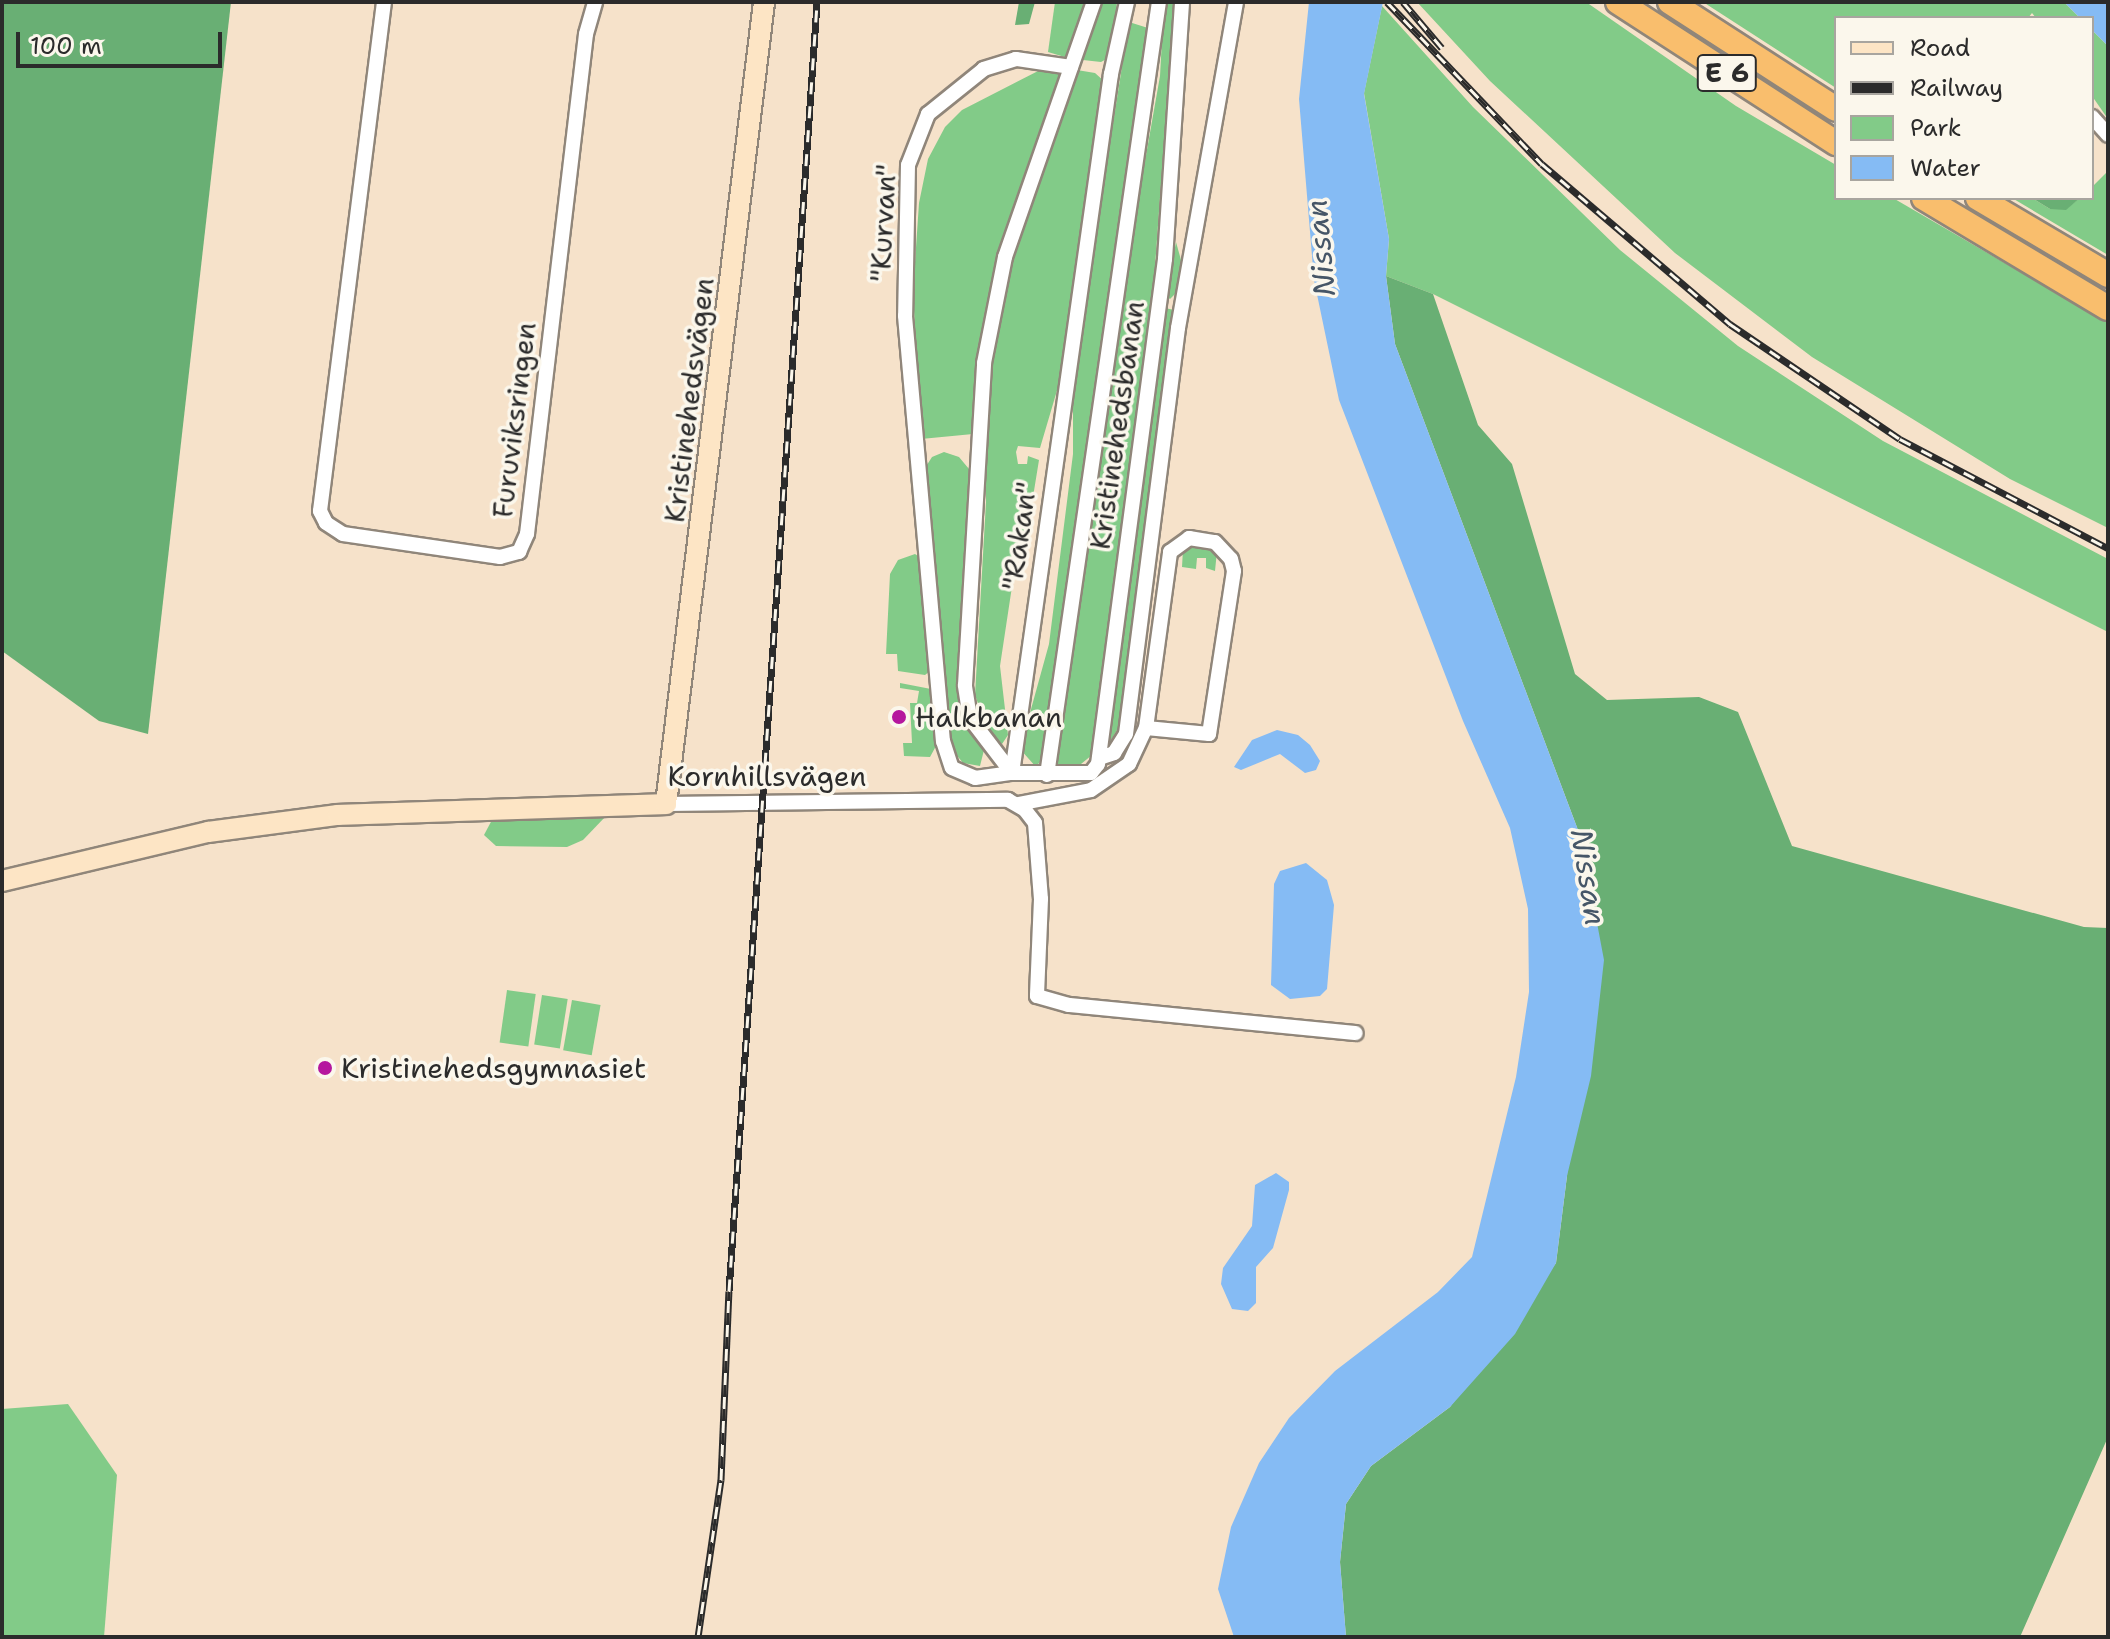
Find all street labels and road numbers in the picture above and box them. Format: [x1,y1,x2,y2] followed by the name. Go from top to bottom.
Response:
[1695,51,1759,95] road number: E 6
[863,163,903,283] street label: "Kurvan"
[657,276,721,524] street label: Kristinehedsvägen
[1083,299,1151,551] street label: Kristinehedsbanan
[485,320,543,520] street label: Furuviksringen
[995,480,1043,592] street label: "Rakan"
[668,759,866,793] street label: Kornhillsvägen

